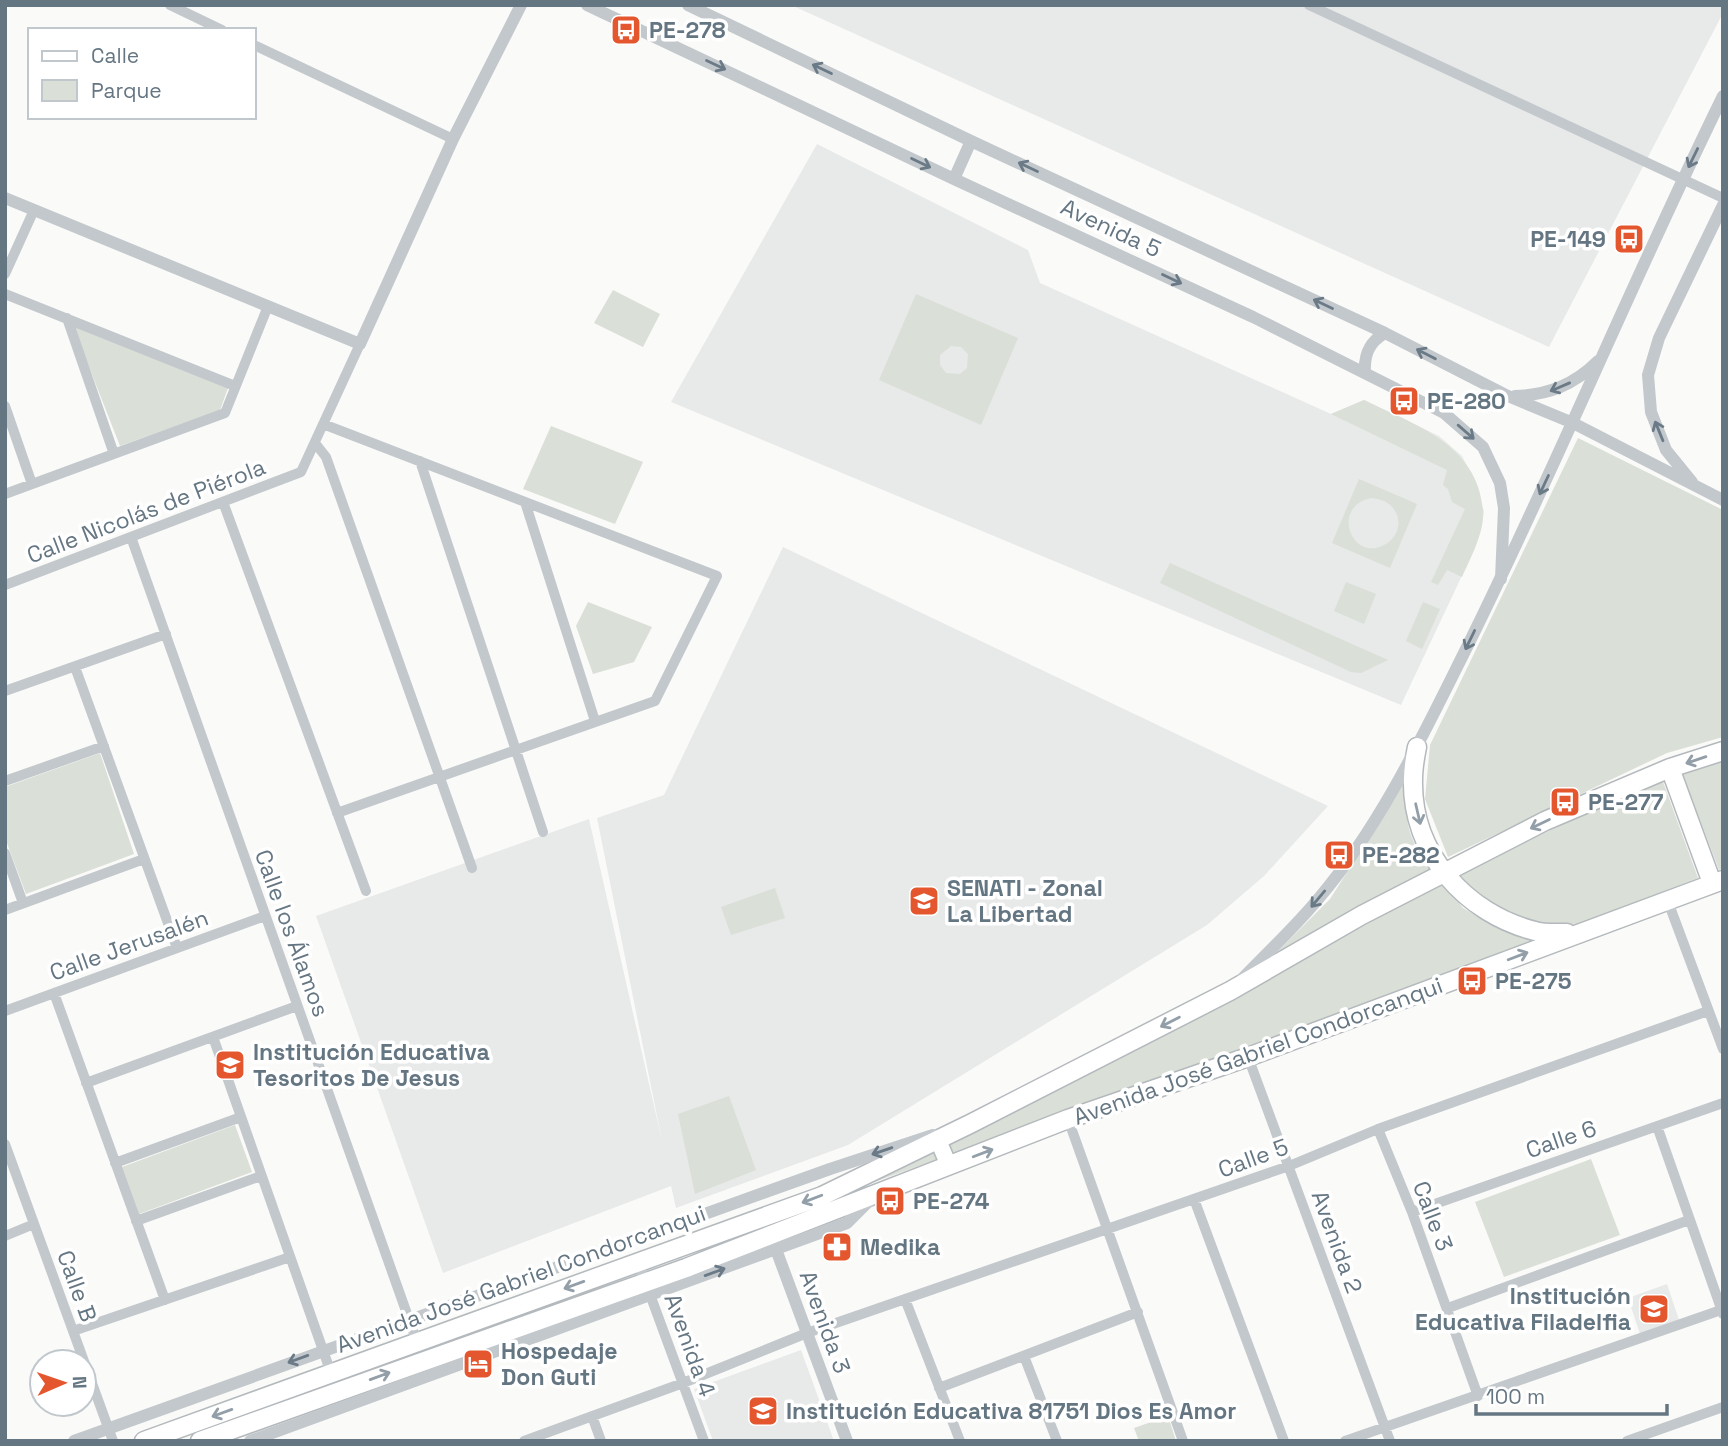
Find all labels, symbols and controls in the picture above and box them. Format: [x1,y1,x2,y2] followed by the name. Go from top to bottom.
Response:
[609,13,643,47] bus stop icon: PE-278
[649,15,726,45] place label: PE-278
[28,28,256,119] legend
[91,42,139,69] text: Calle
[705,60,726,73] one-way arrow
[812,62,833,75] one-way arrow
[91,77,162,104] text: Parque
[1685,147,1699,168] one-way arrow
[910,157,931,171] one-way arrow
[1017,160,1039,173] one-way arrow
[1056,192,1166,264] street label: Avenida 5
[1612,222,1646,256] bus stop icon: PE-149
[1530,224,1606,254] place label: PE-149
[1161,273,1182,287] one-way arrow
[1313,297,1334,310] one-way arrow
[1416,347,1437,360] one-way arrow
[1550,381,1572,394] one-way arrow
[1387,384,1421,418] bus stop icon: PE-280
[1427,386,1506,416] place label: PE-280
[1651,421,1664,442] one-way arrow
[1456,424,1474,440] one-way arrow
[22,452,270,570] street label: Calle Nicolás de Piérola
[1537,474,1551,495] one-way arrow
[1463,629,1476,650] one-way arrow
[1686,754,1708,767] one-way arrow
[1548,785,1582,819] bus stop icon: PE-277
[1588,787,1664,817] place label: PE-277
[1411,802,1425,825] one-way arrow
[1530,817,1551,831] one-way arrow
[1322,838,1356,872] bus stop icon: PE-282
[1362,840,1440,870] place label: PE-282
[248,845,336,1021] street label: Calle los Álamos
[947,873,1103,929] place label: SENATI - Zonal La Libertad
[907,884,941,918] school or university icon: SENATI - Zonal La Libertad
[1310,889,1326,907] one-way arrow
[45,902,213,988] street label: Calle Jerusalén
[1506,948,1528,961] one-way arrow
[1455,964,1489,998] bus stop icon: PE-275
[1495,966,1572,996] place label: PE-275
[1069,970,1447,1132] street label: Avenida José Gabriel Condorcanqui
[1160,1016,1181,1030] one-way arrow
[253,1037,490,1093] place label: Institución Educativa Tesoritos De Jesus
[213,1048,247,1082] school or university icon: Institución Educativa Tesoritos De Jesus
[1522,1113,1600,1165] street label: Calle 6
[1214,1131,1292,1185] street label: Calle 5
[871,1145,893,1158] one-way arrow
[971,1145,993,1158] one-way arrow
[1406,1177,1460,1255] street label: Calle 3
[873,1184,907,1218] bus stop icon: PE-274
[913,1186,990,1216] place label: PE-274
[1305,1187,1369,1297] street label: Avenida 2
[802,1194,824,1207] one-way arrow
[332,1198,710,1360] street label: Avenida José Gabriel Condorcanqui
[820,1230,854,1264] pharmacy icon: Medika
[860,1232,940,1262] place label: Medika
[50,1246,104,1326] street label: Calle B
[704,1265,726,1277] one-way arrow
[793,1267,857,1377] street label: Avenida 3
[564,1280,586,1292] one-way arrow
[1415,1281,1631,1337] place label: Institución Educativa Filadelfia
[657,1289,723,1401] street label: Avenida 4
[1637,1292,1671,1326] school or university icon: Institución Educativa Filadelfia
[501,1336,618,1392] place label: Hospedaje Don Guti
[461,1347,495,1381] hotel icon: Hospedaje Don Guti
[28,1348,98,1418] north arrow
[288,1354,310,1366] one-way arrow
[368,1369,390,1381] one-way arrow
[1476,1372,1667,1416] scale bar
[67,1376,92,1389] text: N
[1486,1383,1545,1410] text: 100 m
[746,1394,780,1428] school or university icon: Institución Educativa 81751 Dios Es Amor
[786,1396,1236,1426] place label: Institución Educativa 81751 Dios Es Amor
[212,1408,234,1420] one-way arrow

